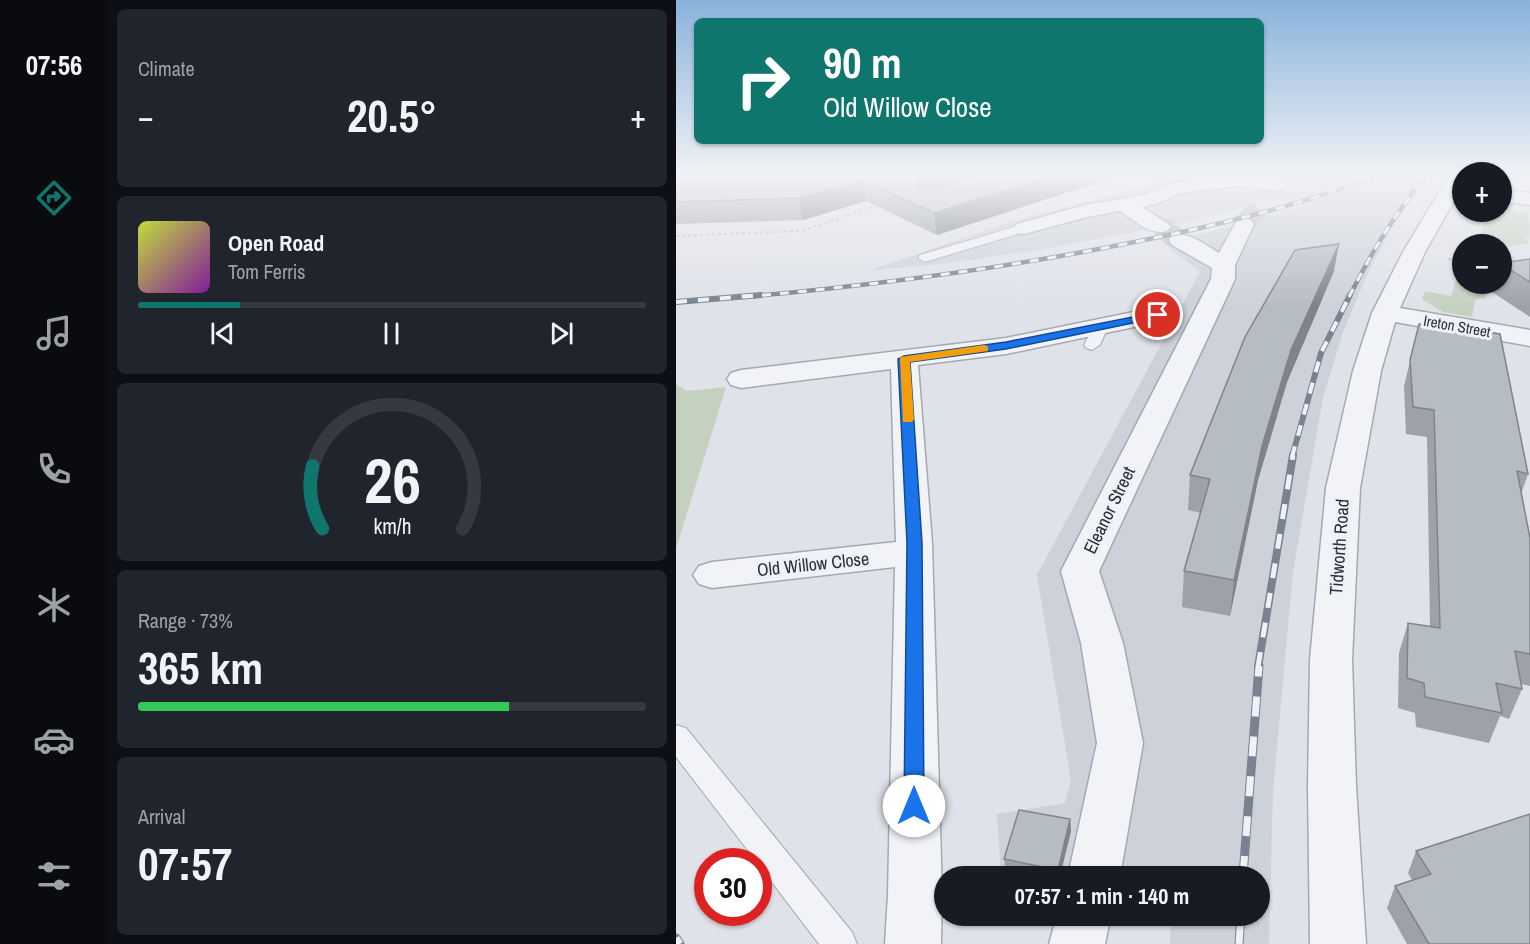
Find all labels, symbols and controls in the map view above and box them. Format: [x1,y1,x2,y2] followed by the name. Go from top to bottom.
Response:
[823,35,902,91] text: 90 m
[724,42,802,120] icon: right
[26,47,82,83] text: 07:56
[138,55,195,82] text: Climate
[347,85,437,146] text: 20.5°
[823,89,992,125] text: Old Willow Close
[138,94,154,138] text: −
[630,94,646,138] text: +
[1452,162,1512,294] map controls
[1452,162,1512,222] button: +
[33,177,75,219] icon: directions
[228,228,324,258] text: Open Road
[1452,234,1512,294] button: −
[228,258,306,285] text: Tom Ferris
[1132,289,1183,340] pin
[1141,298,1174,331] icon: arrive
[1422,310,1493,342] street label: Ireton Street
[33,312,75,354] icon: music
[206,317,239,350] icon: previous
[375,317,408,350] icon: pause
[545,317,578,350] icon: next
[364,438,420,522] text: 26
[33,448,75,490] icon: phone
[1077,462,1141,558] street label: Eleanor Street
[1323,498,1355,596] street label: Tidworth Road
[373,512,411,541] text: km/h
[756,546,870,582] street label: Old Willow Close
[33,584,75,626] icon: climate
[138,607,233,634] text: Range · 73%
[138,637,263,698] text: 365 km
[33,719,75,761] icon: car
[882,774,946,838] position arrow
[138,803,185,830] text: Arrival
[138,833,232,894] text: 07:57
[694,848,772,926] speed limit sign: 30
[33,855,75,897] icon: filters
[1015,881,1189,911] text: 07:57 · 1 min · 140 m

